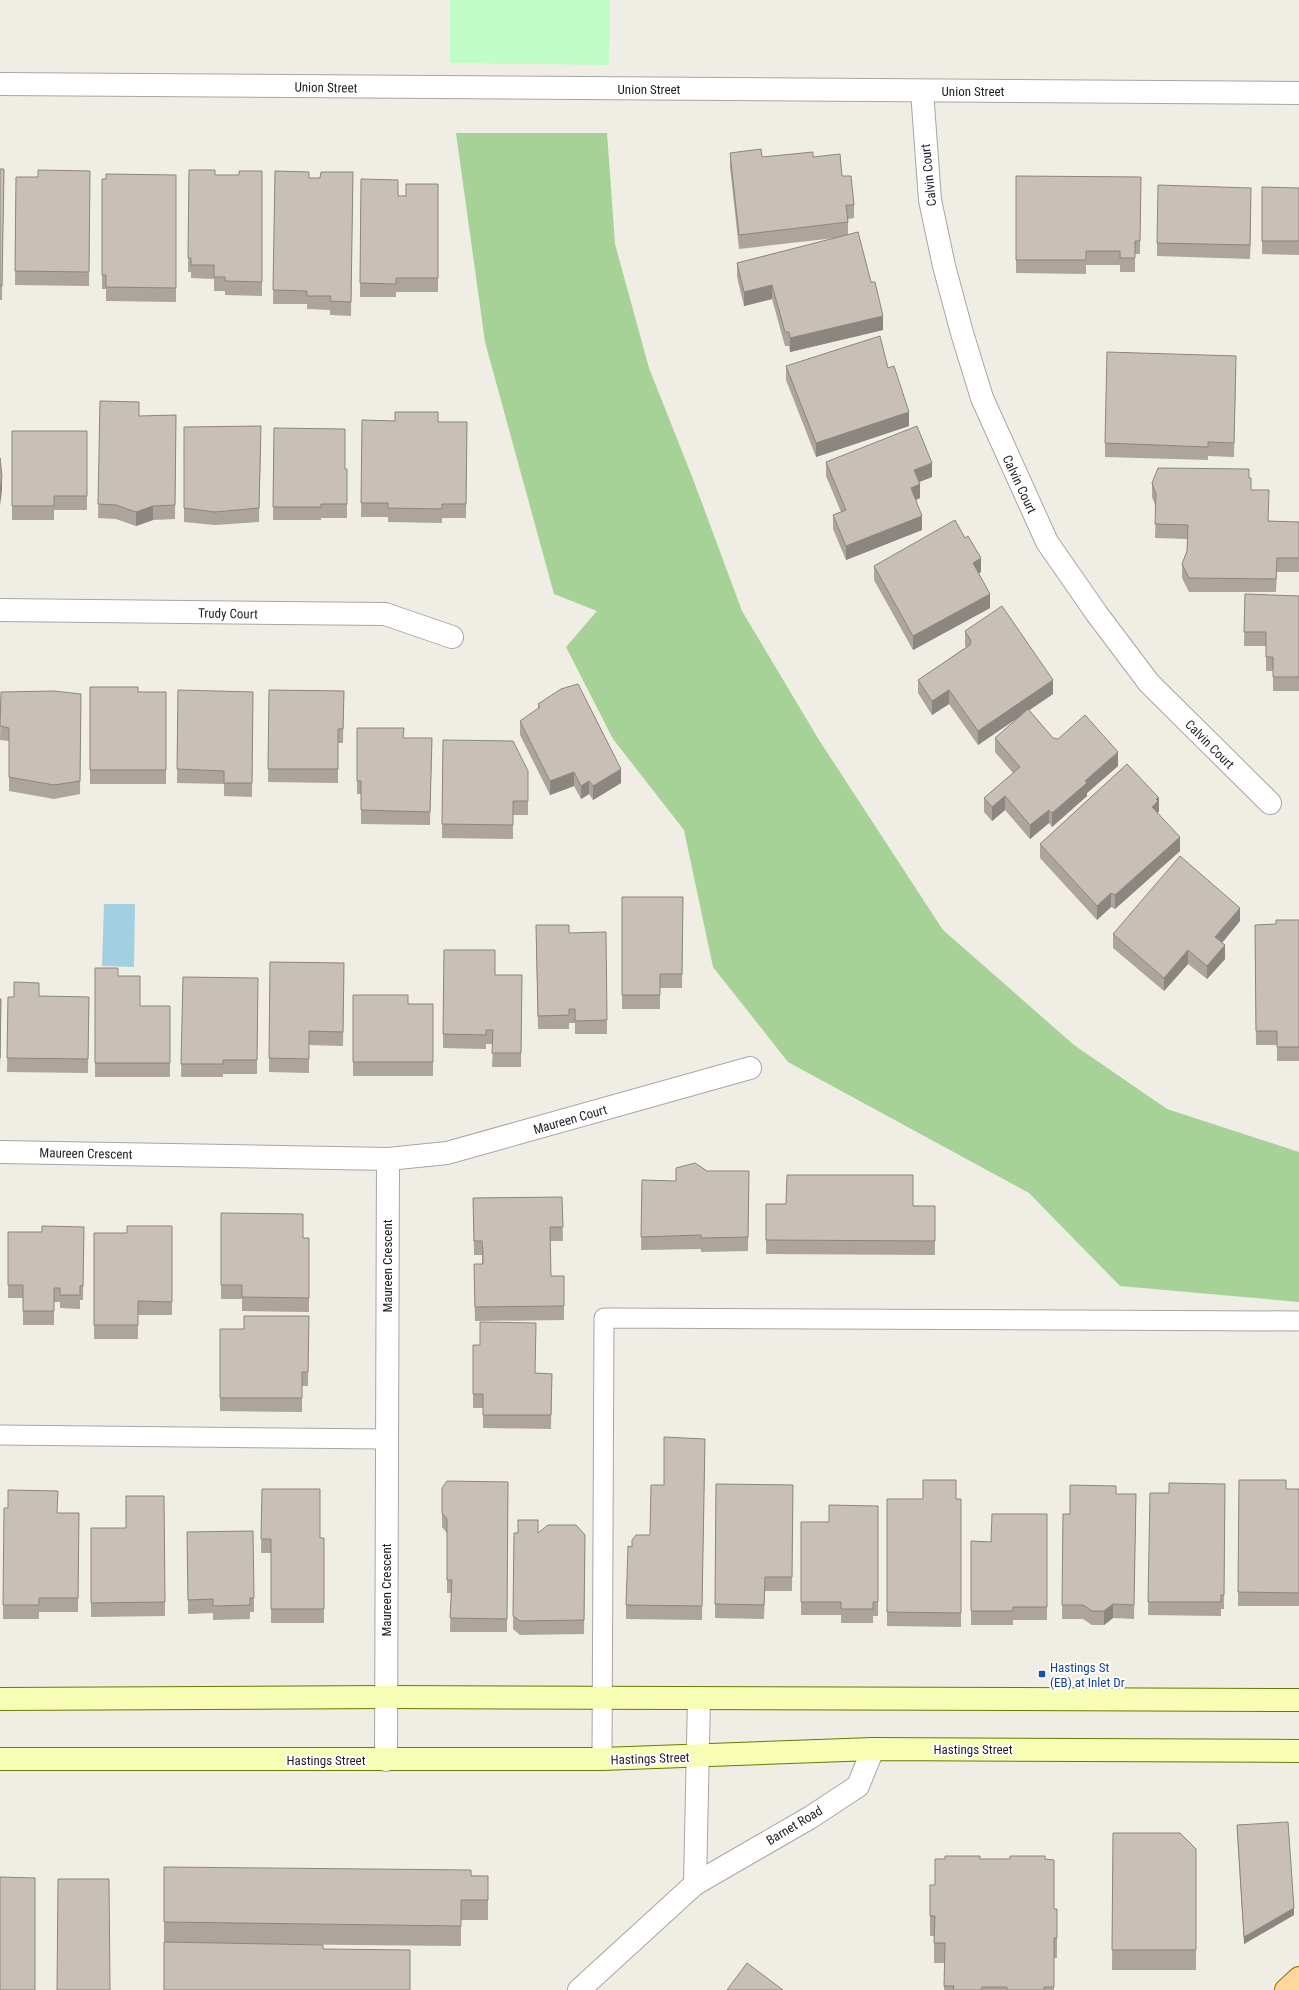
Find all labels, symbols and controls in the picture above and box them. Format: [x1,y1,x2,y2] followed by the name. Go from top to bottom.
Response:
[294,79,358,96] street label: Union Street
[618,82,681,97] street label: Union Street
[942,84,1005,99] street label: Union Street
[918,143,939,207] street label: Calvin Court
[999,453,1040,516] street label: Calvin Court
[198,605,258,622] street label: Trudy Court
[1182,717,1237,772] street label: Calvin Court
[532,1102,609,1137] street label: Maureen Court
[39,1145,133,1162] street label: Maureen Crescent
[380,1219,395,1313] street label: Maureen Crescent
[379,1543,394,1637] street label: Maureen Crescent
[1050,1660,1125,1690] place label: Hastings St (EB) at Inlet Dr
[1037,1669,1047,1679] marker: Hastings St (EB) at Inlet Dr
[933,1742,1013,1757] street label: Hastings Street
[610,1750,690,1767] street label: Hastings Street
[286,1753,366,1768] street label: Hastings Street
[764,1803,825,1848] street label: Barnet Road

